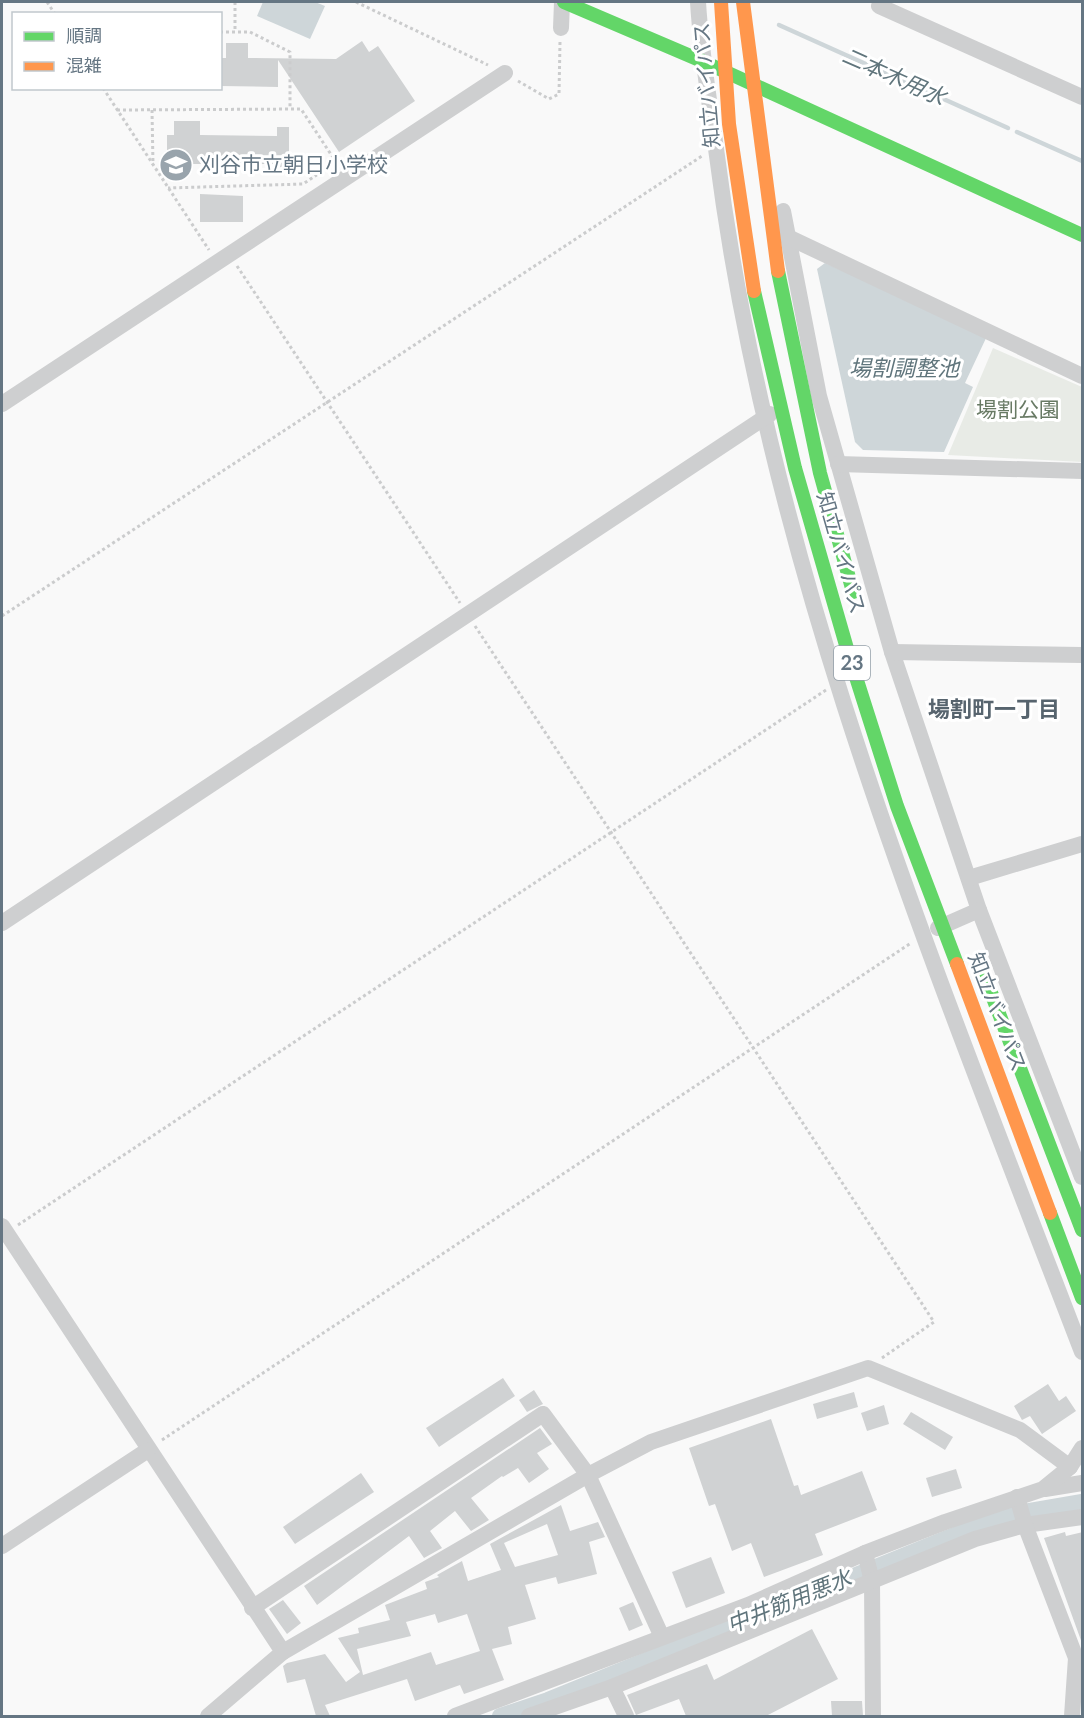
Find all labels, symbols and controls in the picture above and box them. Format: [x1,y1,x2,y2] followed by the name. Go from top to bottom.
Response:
[12,12,222,90] legend
[688,21,723,149] street label: 知立バイパス
[66,24,102,46] text: 順調
[838,41,952,111] water label: 二本木用水
[66,54,102,76] text: 混雑
[158,147,194,183] school or university icon: 刈谷市立朝日小学校
[199,151,388,176] place label: 刈谷市立朝日小学校
[849,354,961,381] water label: 場割調整池
[976,396,1060,421] park label: 場割公園
[813,489,872,616] street label: 知立バイパス
[834,646,870,680] road number: 23
[928,695,1060,722] district label: 場割町一丁目
[964,948,1033,1075] street label: 知立バイパス
[723,1563,857,1638] water label: 中井筋用悪水

